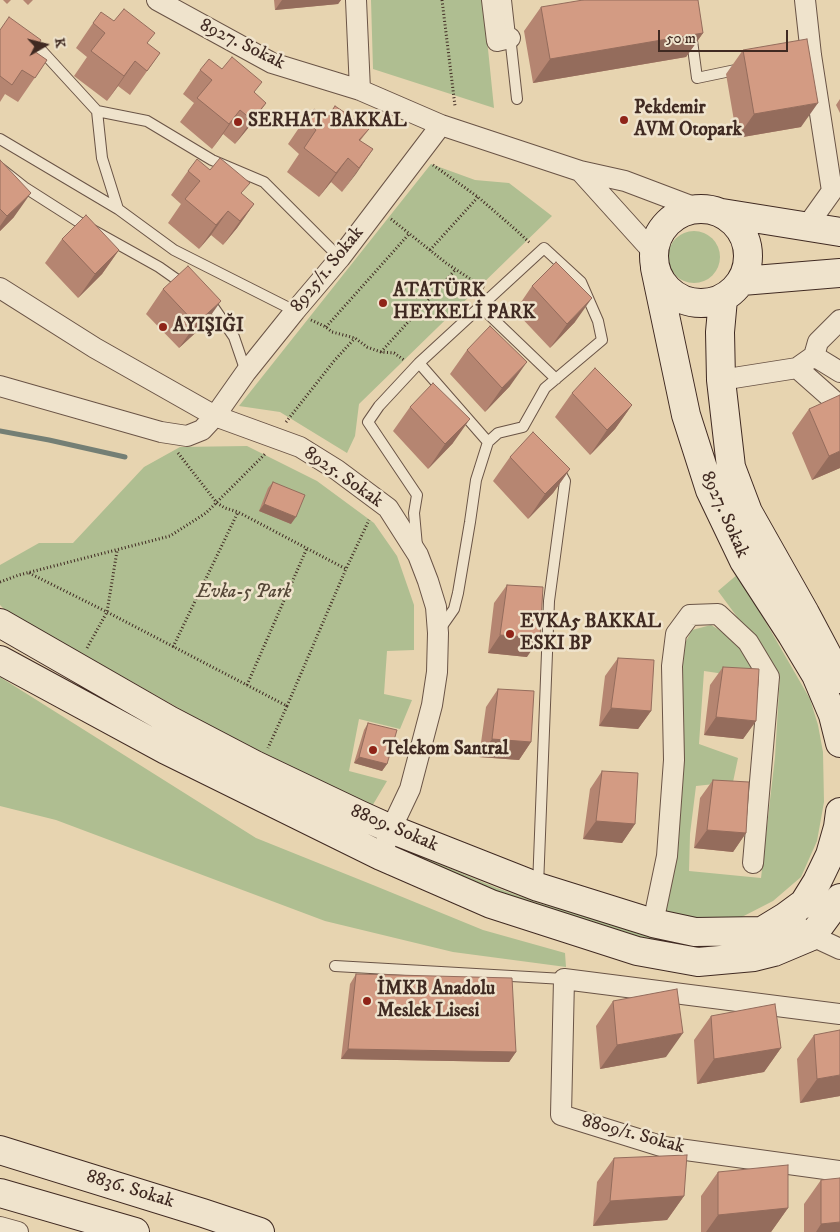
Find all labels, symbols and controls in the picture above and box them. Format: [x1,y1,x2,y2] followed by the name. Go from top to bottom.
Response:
[195,15,289,75] street label: 8927. Sokak
[20,20,70,70] north arrow
[660,20,790,52] scale bar
[666,29,696,48] text: 50 m
[50,37,69,49] text: K
[634,98,742,142] place label: Pekdemir AVM Otopark
[248,111,407,133] place label: SERHAT BAKKAL
[618,114,630,126] marker: Pekdemir AVM Otopark
[232,116,244,128] marker: SERHAT BAKKAL
[286,222,370,318] street label: 8925/1. Sokak
[393,281,536,325] place label: ATATÜRK HEYKELİ PARK
[377,297,389,309] marker: ATATÜRK HEYKELİ PARK
[173,316,244,338] place label: AYIŞIĞI
[157,321,169,333] marker: AYIŞIĞI
[299,442,387,514] street label: 8925. Sokak
[695,468,753,562] street label: 8927. Sokak
[197,582,291,604] park label: Evka-5 Park
[520,612,661,656] place label: EVKA5 BAKKAL ESKI BP
[504,628,516,640] marker: EVKA5 BAKKAL ESKI BP
[383,739,508,761] place label: Telekom Santral
[367,744,379,756] marker: Telekom Santral
[347,800,441,858] street label: 8809. Sokak
[377,979,495,1023] place label: İMKB Anadolu Meslek Lisesi
[361,995,373,1007] marker: İMKB Anadolu Meslek Lisesi
[579,1110,687,1160] street label: 8809/1. Sokak
[83,1166,177,1214] street label: 8836. Sokak

